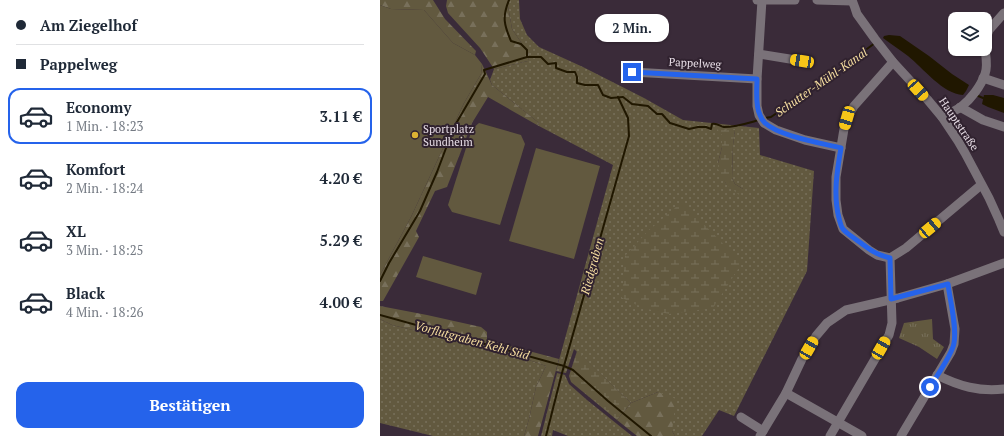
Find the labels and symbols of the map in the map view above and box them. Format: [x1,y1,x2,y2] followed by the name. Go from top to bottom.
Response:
[595,14,669,42] callout: 2 Min.
[772,44,871,120] water label: Schutter-Mühl-Kanal
[789,53,815,69] car
[668,55,722,71] street label: Pappelweg
[623,63,641,81] route end
[906,77,930,103] car
[936,95,982,154] street label: Hauptstraße
[838,105,856,131] car
[423,122,474,149] place label: Sportplatz Sundheim
[410,130,420,140] marker: Sportplatz Sundheim
[917,216,943,240] car
[577,236,607,297] water label: Riedgraben
[413,317,532,363] water label: Vorflutgraben Kehl Süd
[798,335,820,361] car
[870,335,892,361] car
[921,378,939,396] route start

